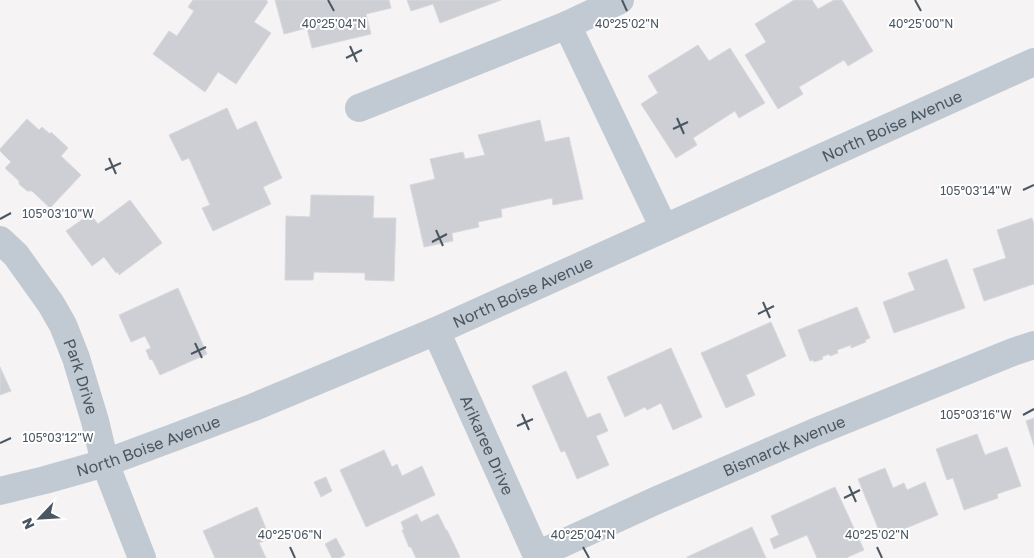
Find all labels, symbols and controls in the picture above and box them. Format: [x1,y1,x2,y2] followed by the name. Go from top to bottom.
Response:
[302,16,366,31] text: 40°25'04"N
[595,16,659,31] text: 40°25'02"N
[889,16,953,31] text: 40°25'00"N
[819,86,965,166] street label: North Boise Avenue
[940,183,1012,198] text: 105°03'14"W
[22,206,94,221] text: 105°03'10"W
[449,252,596,332] street label: North Boise Avenue
[59,336,102,417] street label: Park Drive
[456,392,518,498] street label: Arikaree Drive
[940,407,1012,422] text: 105°03'16"W
[74,411,223,481] street label: North Boise Avenue
[720,411,848,481] street label: Bismarck Avenue
[22,430,94,445] text: 105°03'12"W
[15,493,65,543] north arrow
[18,515,38,532] text: N
[258,527,322,542] text: 40°25'06"N
[551,527,615,542] text: 40°25'04"N
[845,527,909,542] text: 40°25'02"N

